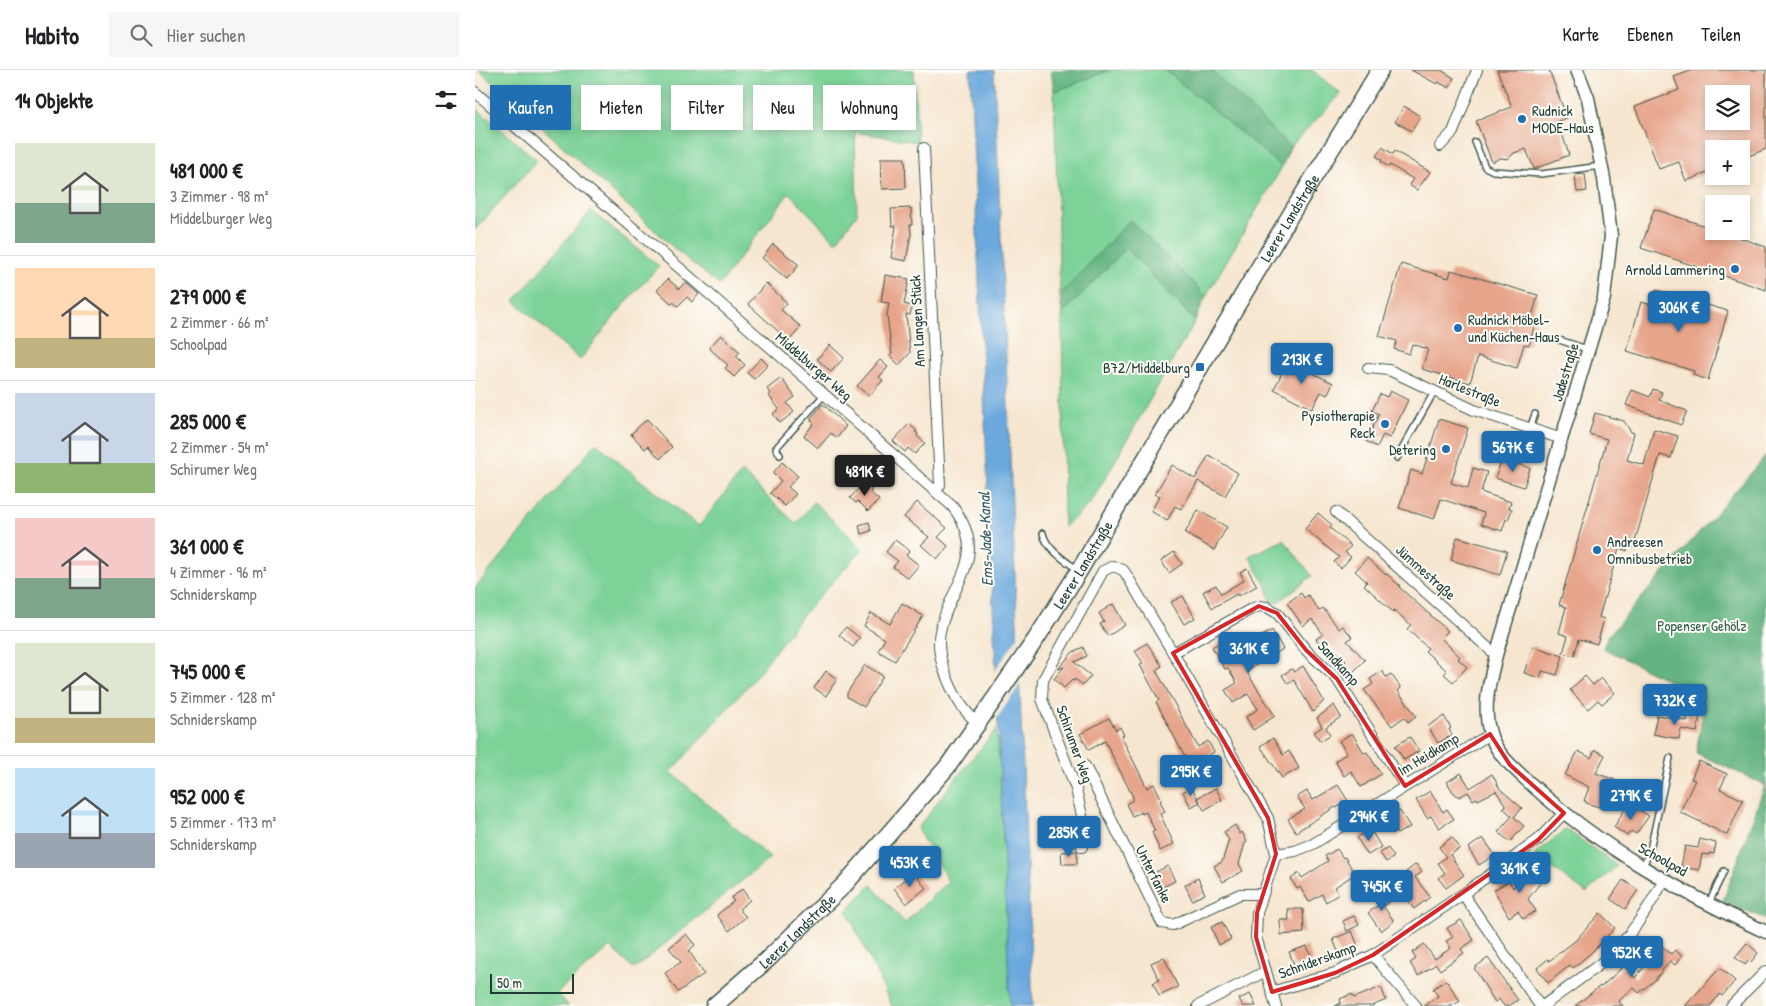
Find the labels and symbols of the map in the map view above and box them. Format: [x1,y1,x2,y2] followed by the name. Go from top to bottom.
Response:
[1532,100,1594,138] place label: Rudnick MODE-Haus
[1516,113,1528,125] marker: Rudnick MODE-Haus
[1255,170,1324,265] street label: Leerer Landstraße
[1625,259,1725,280] place label: Arnold Lammering
[1729,263,1741,275] marker: Arnold Lammering
[904,274,930,368] street label: Am Langen Stück
[1638,290,1720,333] pin: 306K €
[1468,309,1560,347] place label: Rudnick Möbel- und Küchen-Haus
[1452,322,1464,334] marker: Rudnick Möbel- und Küchen-Haus
[771,327,857,406] street label: Middelburger Weg
[1546,340,1584,404] street label: Jadestraße
[1261,342,1343,385] pin: 213K €
[1103,357,1190,378] place label: B72/Middelburg
[1194,361,1206,373] marker: B72/Middelburg
[1436,368,1504,412] street label: Harlestraße
[1301,405,1375,443] place label: Pysiotherapie Reck
[1379,418,1391,430] marker: Pysiotherapie Reck
[1472,430,1554,473] pin: 567K €
[1389,439,1436,460] place label: Detering
[1440,443,1452,455] marker: Detering
[824,454,906,497] pin: 481K €
[972,491,998,586] water label: Ems-Jade-Kanal
[1048,517,1117,612] street label: Leerer Landstraße
[1607,531,1692,569] place label: Andreesen Omnibusbetrieb
[1391,539,1461,605] street label: Jümmestraße
[1591,544,1603,556] marker: Andreesen Omnibusbetrieb
[1657,615,1747,636] park label: Popenser Gehölz
[1208,632,1290,674] pin: 361K €
[1313,636,1365,691] street label: Sandkamp
[1634,684,1716,726] pin: 732K €
[1051,702,1099,786] street label: Schirumer Weg
[1393,727,1463,781] street label: Im Heidkamp
[1150,754,1232,797] pin: 295K €
[1590,778,1672,821] pin: 279K €
[1328,800,1410,842] pin: 294K €
[1028,816,1110,858] pin: 285K €
[1635,837,1691,881] street label: Schoolpad
[1131,842,1177,906] street label: Unterfanke
[869,846,951,888] pin: 453K €
[1479,852,1561,894] pin: 361K €
[1341,870,1423,912] pin: 745K €
[754,889,840,973] street label: Leerer Landstraße
[1275,936,1359,984] street label: Schniderskamp
[1591,936,1673,978] pin: 952K €
[490,971,574,994] scale bar

